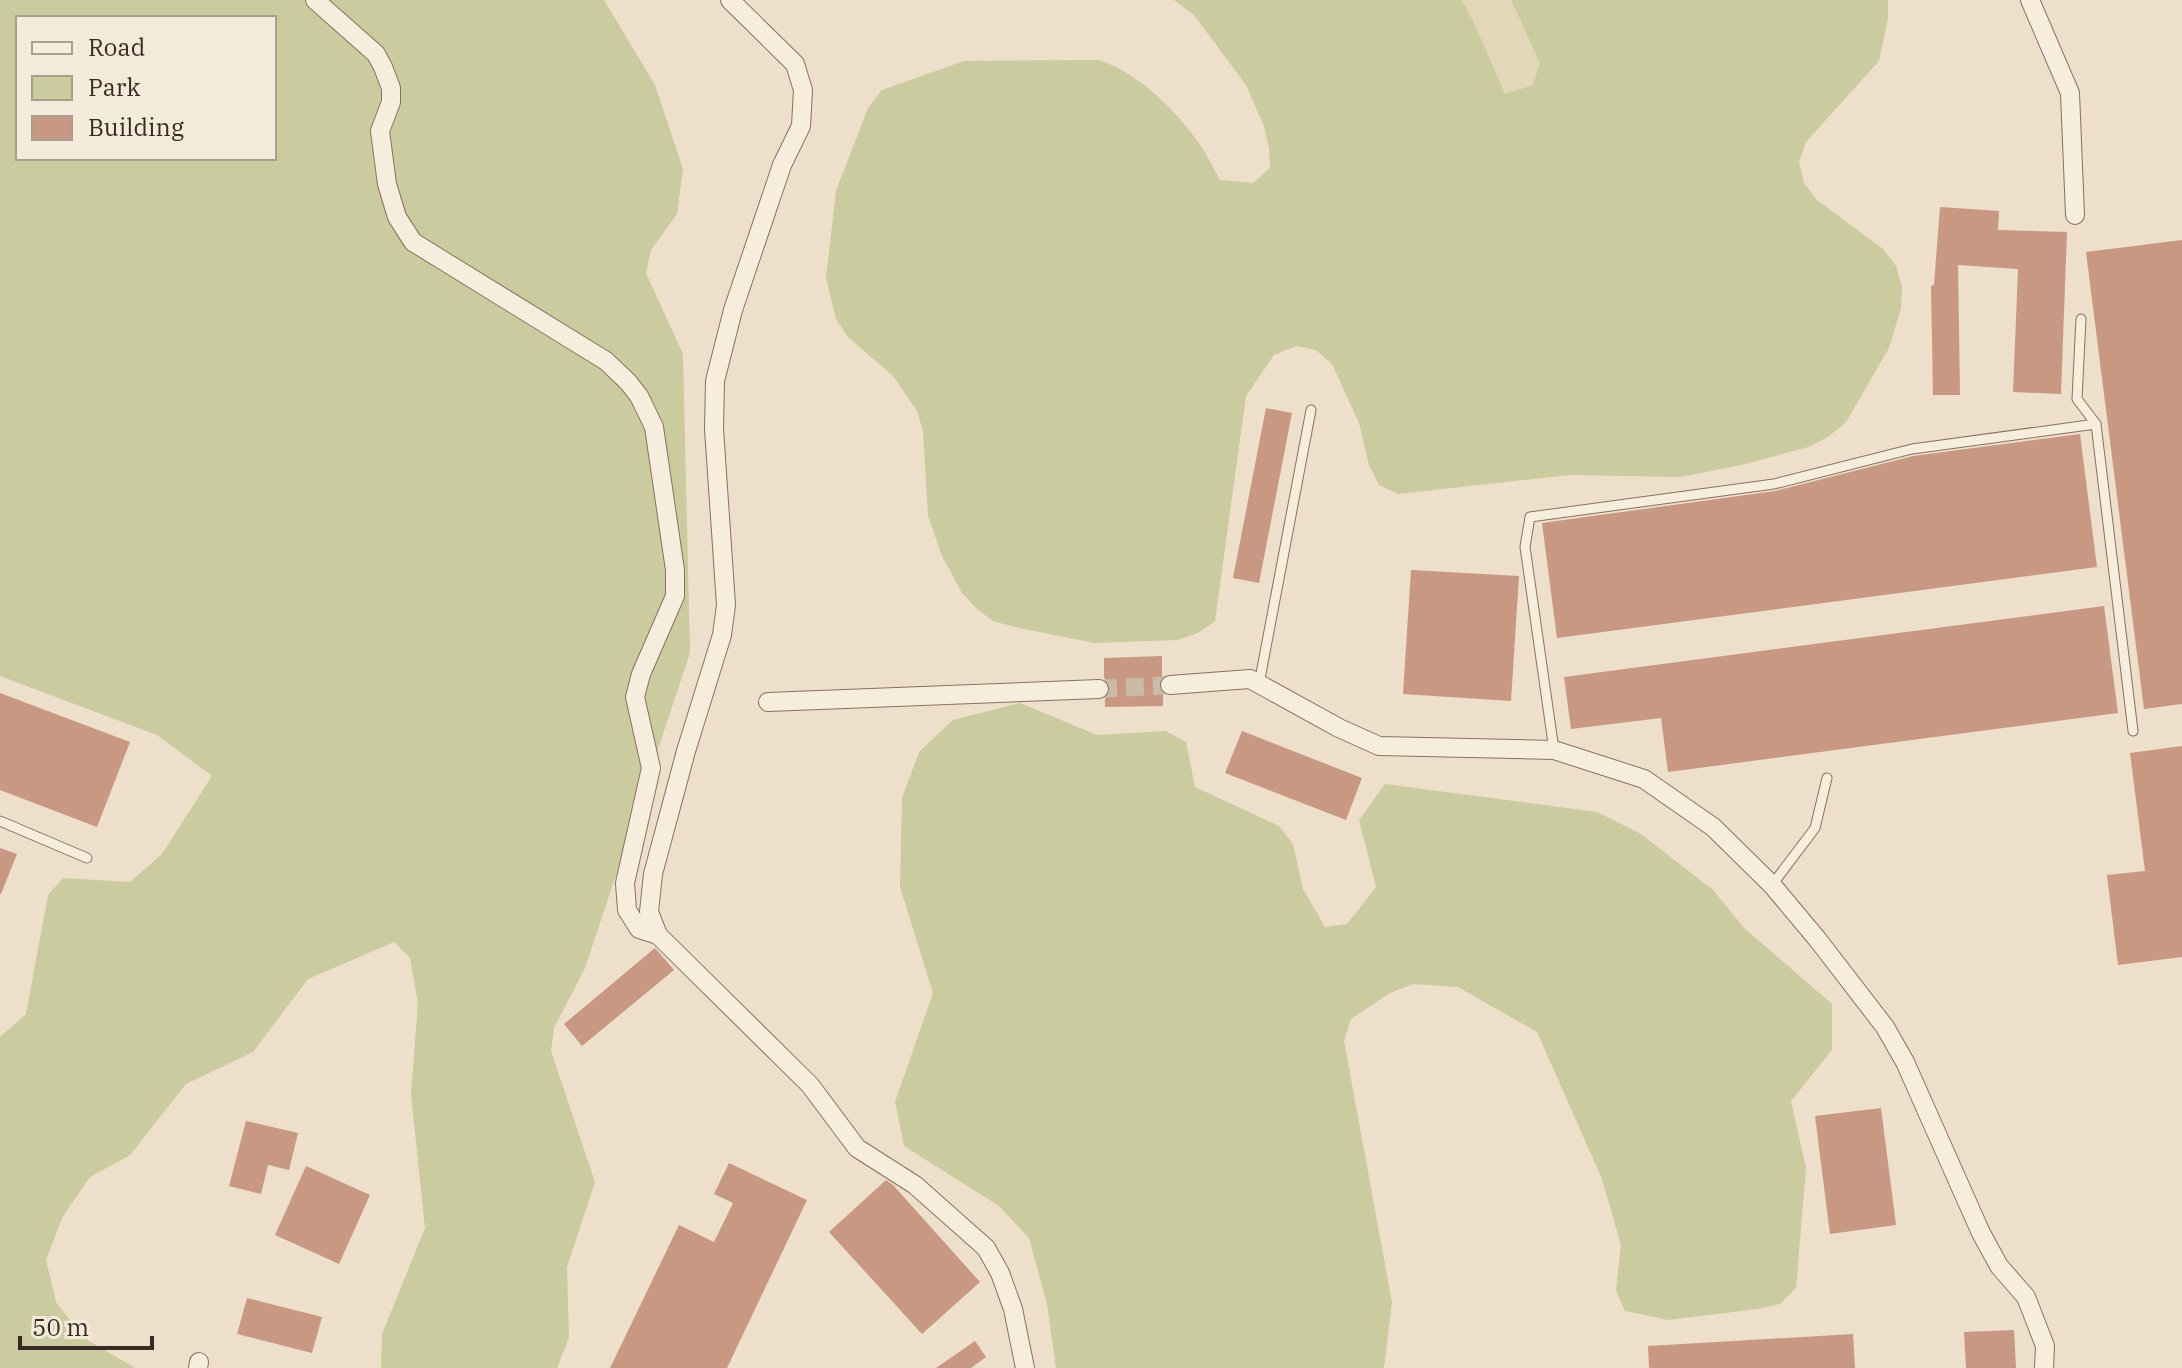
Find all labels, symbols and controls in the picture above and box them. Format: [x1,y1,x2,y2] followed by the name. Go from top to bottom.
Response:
[16,16,276,160] legend
[88,31,145,63] text: Road
[88,71,140,103] text: Park
[88,111,184,143] text: Building
[20,1300,152,1350] scale bar
[32,1311,89,1343] text: 50 m

